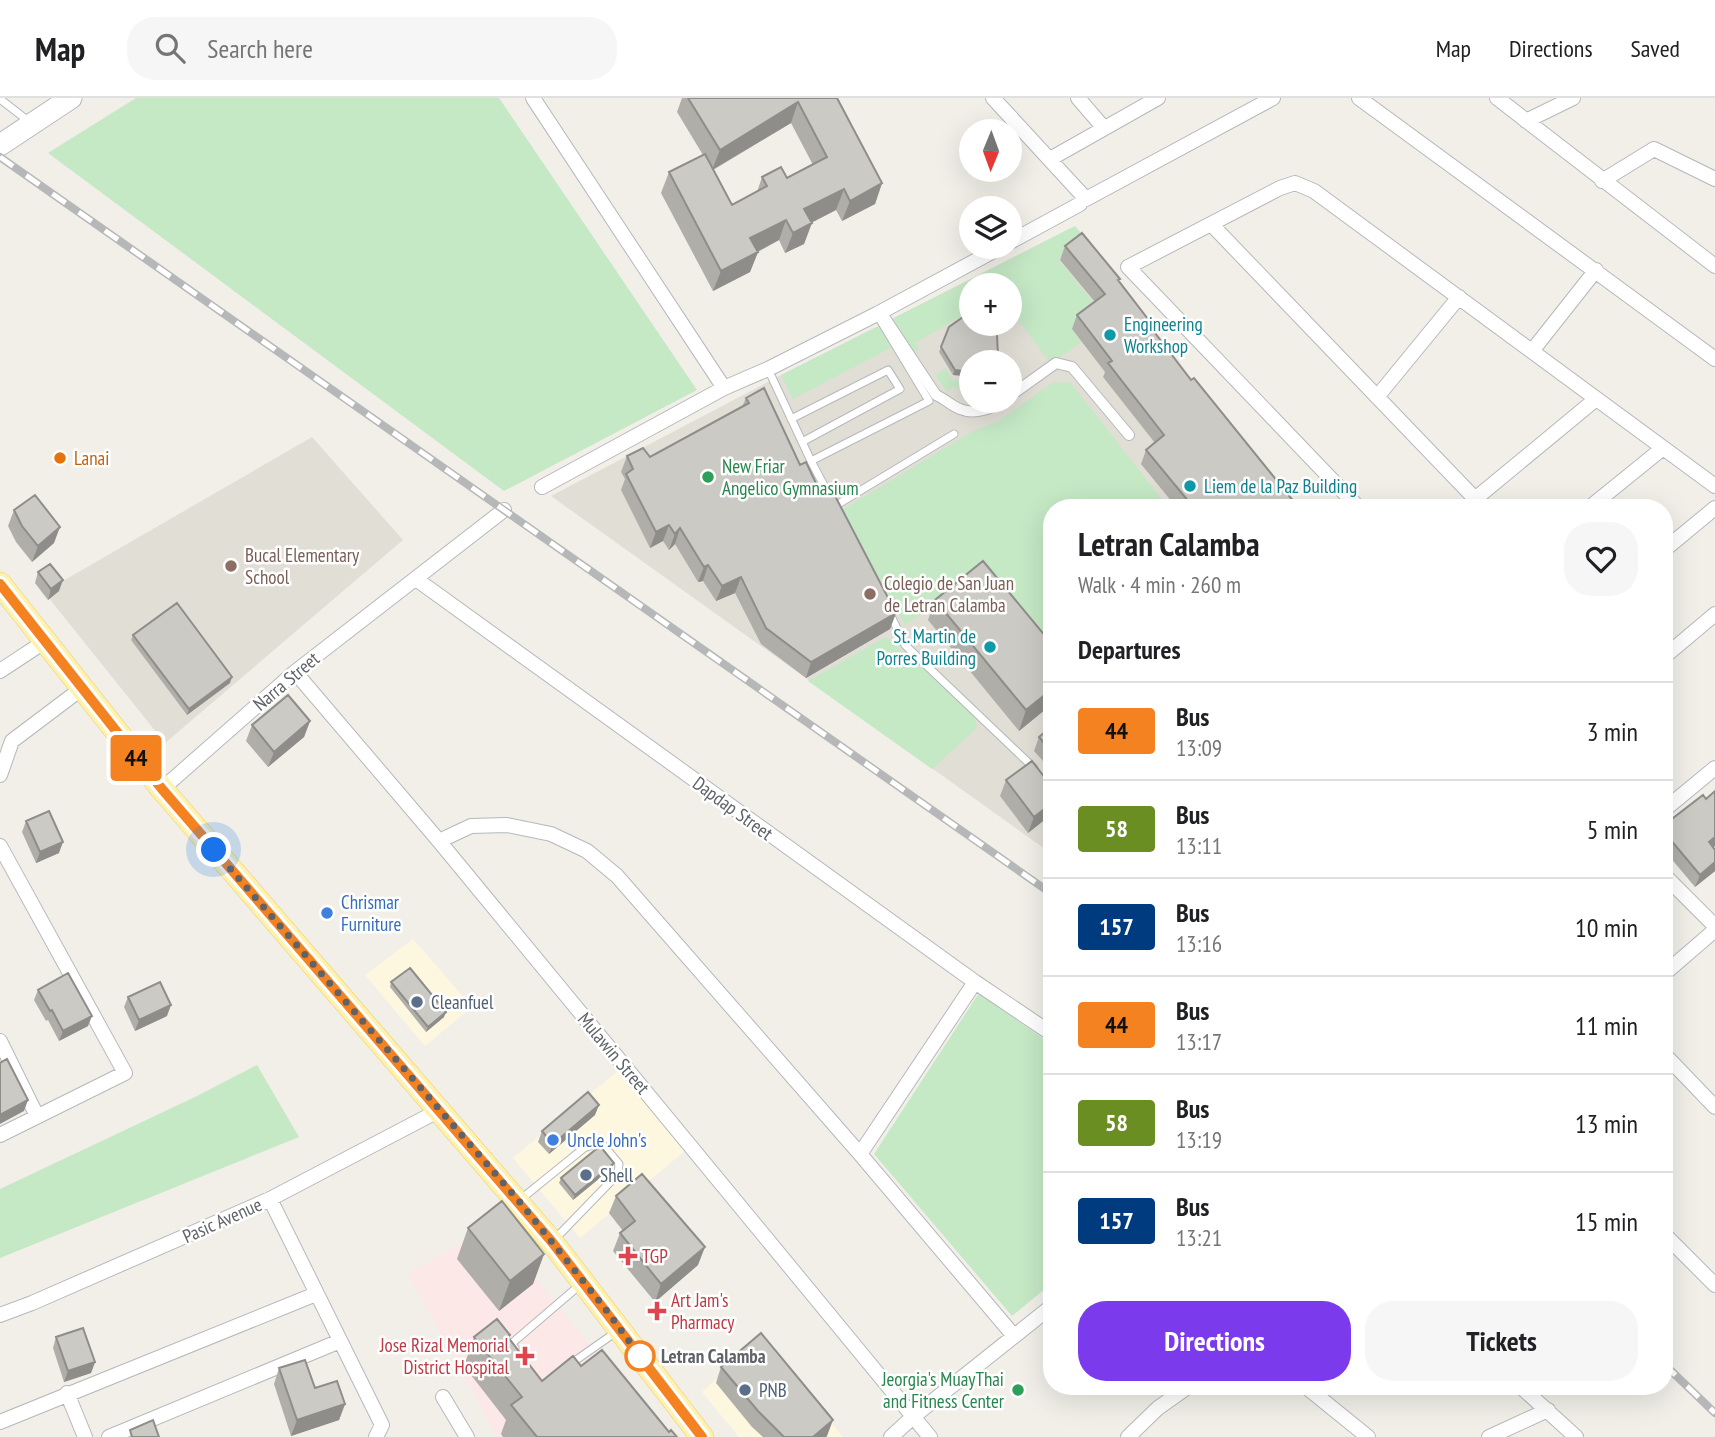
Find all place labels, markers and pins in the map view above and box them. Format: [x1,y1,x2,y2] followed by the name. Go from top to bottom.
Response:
[1124,312,1203,358] place label: Engineering Workshop
[1102,327,1118,343] marker: Engineering Workshop
[74,446,109,470] place label: Lanai
[52,450,68,466] marker: Lanai
[722,454,859,500] place label: New Friar Angelico Gymnasium
[700,469,716,485] marker: New Friar Angelico Gymnasium
[1204,474,1357,498] place label: Liem de la Paz Building
[1182,478,1198,494] marker: Liem de la Paz Building
[245,543,360,589] place label: Bucal Elementary School
[223,558,239,574] marker: Bucal Elementary School
[884,571,1014,617] place label: Colegio de San Juan de Letran Calamba
[862,586,878,602] marker: Colegio de San Juan de Letran Calamba
[876,624,976,670] place label: St. Martin de Porres Building
[982,639,998,655] marker: St. Martin de Porres Building
[341,890,401,936] place label: Chrismar Furniture
[319,905,335,921] marker: Chrismar Furniture
[431,990,494,1014] place label: Cleanfuel
[409,994,425,1010] marker: Cleanfuel
[567,1128,647,1152] place label: Uncle John's
[545,1132,561,1148] marker: Uncle John's
[600,1163,634,1187] place label: Shell
[578,1167,594,1183] marker: Shell
[642,1244,668,1268] place label: TGP
[620,1248,636,1264] marker: TGP
[671,1288,735,1334] place label: Art Jam's Pharmacy
[649,1303,665,1319] marker: Art Jam's Pharmacy
[379,1333,510,1379] place label: Jose Rizal Memorial District Hospital
[625,1341,655,1371] marker: Letran Calamba
[661,1344,766,1368] place label: Letran Calamba
[515,1346,535,1366] marker: Jose Rizal Memorial District Hospital
[881,1367,1005,1413] place label: Jeorgia's MuayThai and Fitness Center
[759,1378,787,1402] place label: PNB
[737,1382,753,1398] marker: PNB
[1010,1382,1026,1398] marker: Jeorgia's MuayThai and Fitness Center

